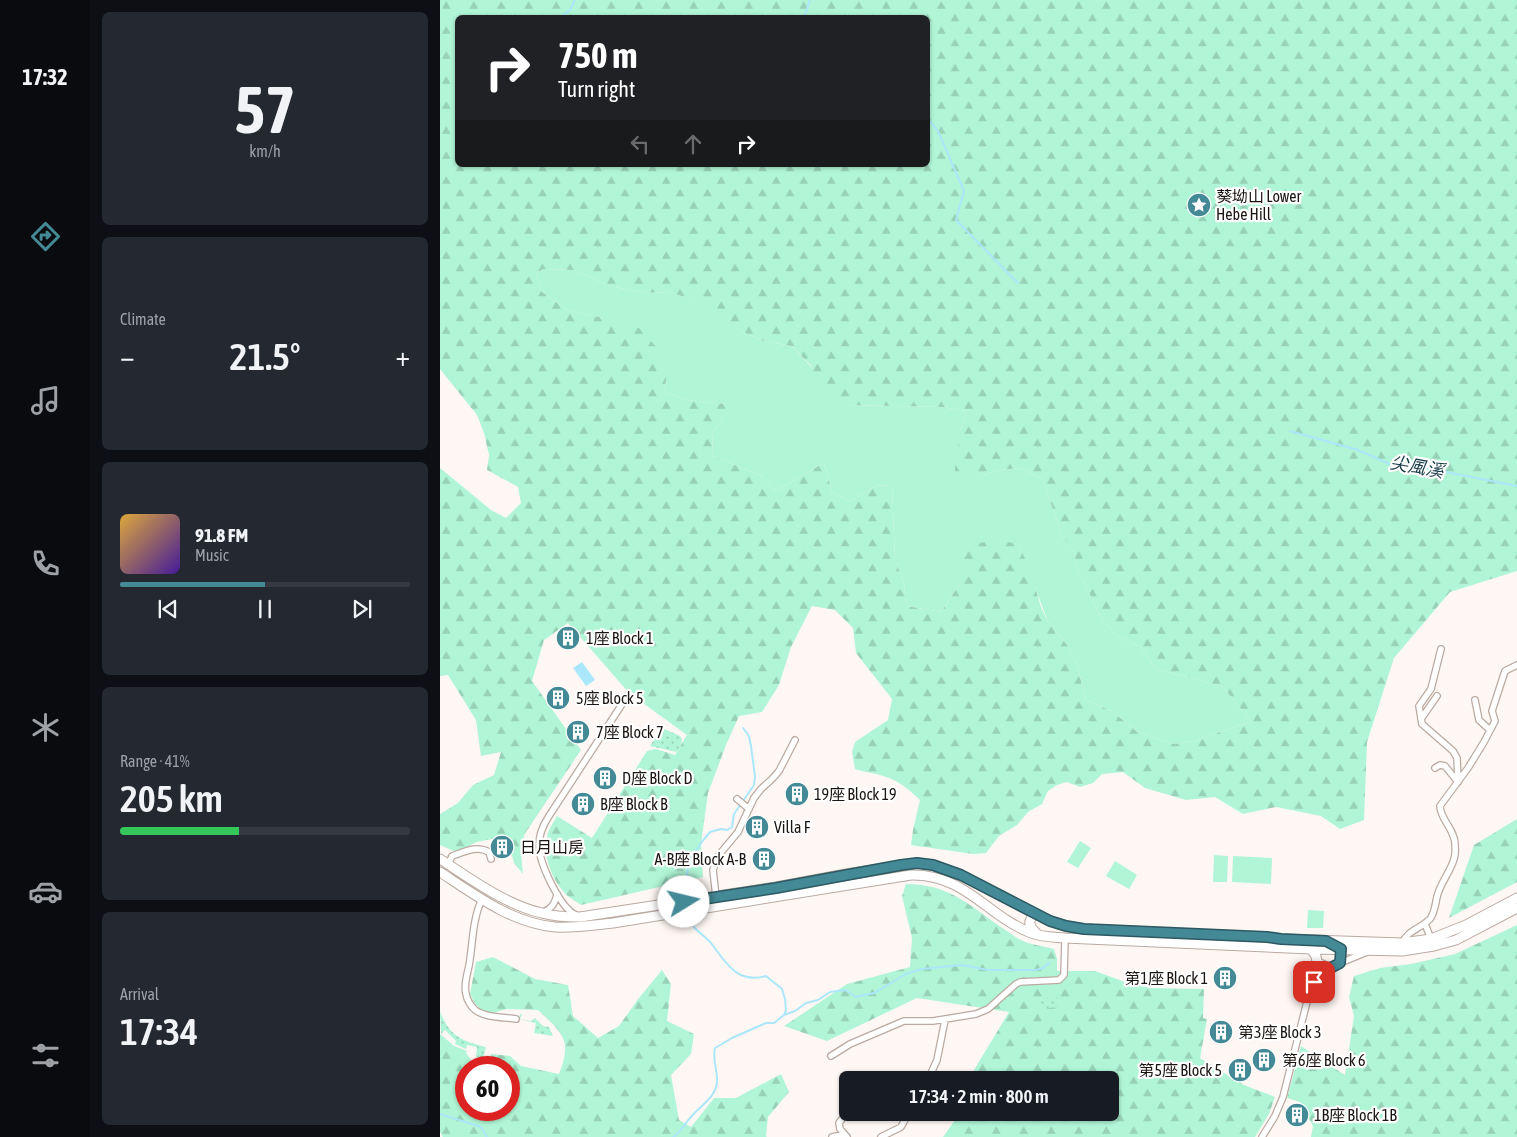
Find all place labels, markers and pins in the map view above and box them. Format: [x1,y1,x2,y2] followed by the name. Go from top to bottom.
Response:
[1216,187,1301,223] place label: 葵坳山 Lower Hebe Hill
[1186,192,1212,218] place icon: 葵坳山 Lower Hebe Hill
[555,625,581,651] building icon: 1座 Block 1
[586,629,654,647] place label: 1座 Block 1
[545,685,571,711] building icon: 5座 Block 5
[576,689,644,707] place label: 5座 Block 5
[565,719,591,745] building icon: 7座 Block 7
[596,723,664,741] place label: 7座 Block 7
[592,765,618,791] building icon: D座 Block D
[622,769,692,787] place label: D座 Block D
[784,781,810,807] building icon: 19座 Block 19
[814,785,897,803] place label: 19座 Block 19
[570,791,596,817] building icon: B座 Block B
[600,795,668,813] place label: B座 Block B
[744,814,770,840] building icon: Villa F
[774,818,811,836] place label: Villa F
[489,834,515,860] building icon: 日月山房
[520,838,584,856] place label: 日月山房
[751,846,777,872] building icon: A-B座 Block A-B
[655,850,746,868] place label: A-B座 Block A-B
[1293,961,1335,1003] pin
[1212,965,1238,991] building icon: 第1座 Block 1
[1124,969,1208,987] place label: 第1座 Block 1
[1208,1019,1234,1045] building icon: 第3座 Block 3
[1238,1023,1322,1041] place label: 第3座 Block 3
[1251,1047,1277,1073] building icon: 第6座 Block 6
[1282,1051,1366,1069] place label: 第6座 Block 6
[1227,1057,1253,1083] building icon: 第5座 Block 5
[1138,1061,1222,1079] place label: 第5座 Block 5
[1284,1102,1310,1128] building icon: 1B座 Block 1B
[1314,1106,1397,1124] place label: 1B座 Block 1B

